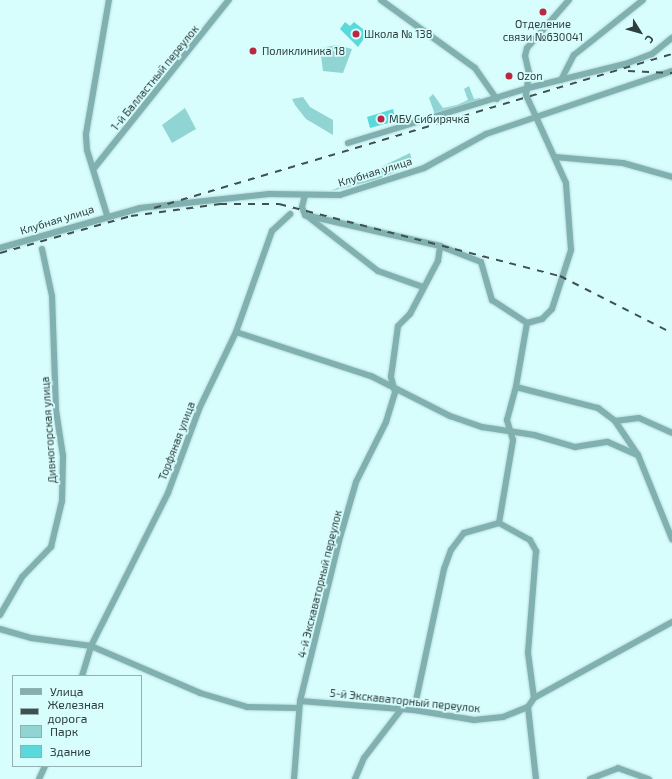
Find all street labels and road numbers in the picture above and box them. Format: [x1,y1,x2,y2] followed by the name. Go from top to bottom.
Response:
[108,23,202,133] street label: 1-й Балластный переулок
[336,154,414,190] street label: Клубная улица
[18,202,96,238] street label: Клубная улица
[39,376,59,484] street label: Дивногорская улица
[156,400,198,482] street label: Торфяная улица
[295,509,345,659] street label: 4-й Экскаваторный переулок
[329,687,481,715] street label: 5-й Экскаваторный переулок

